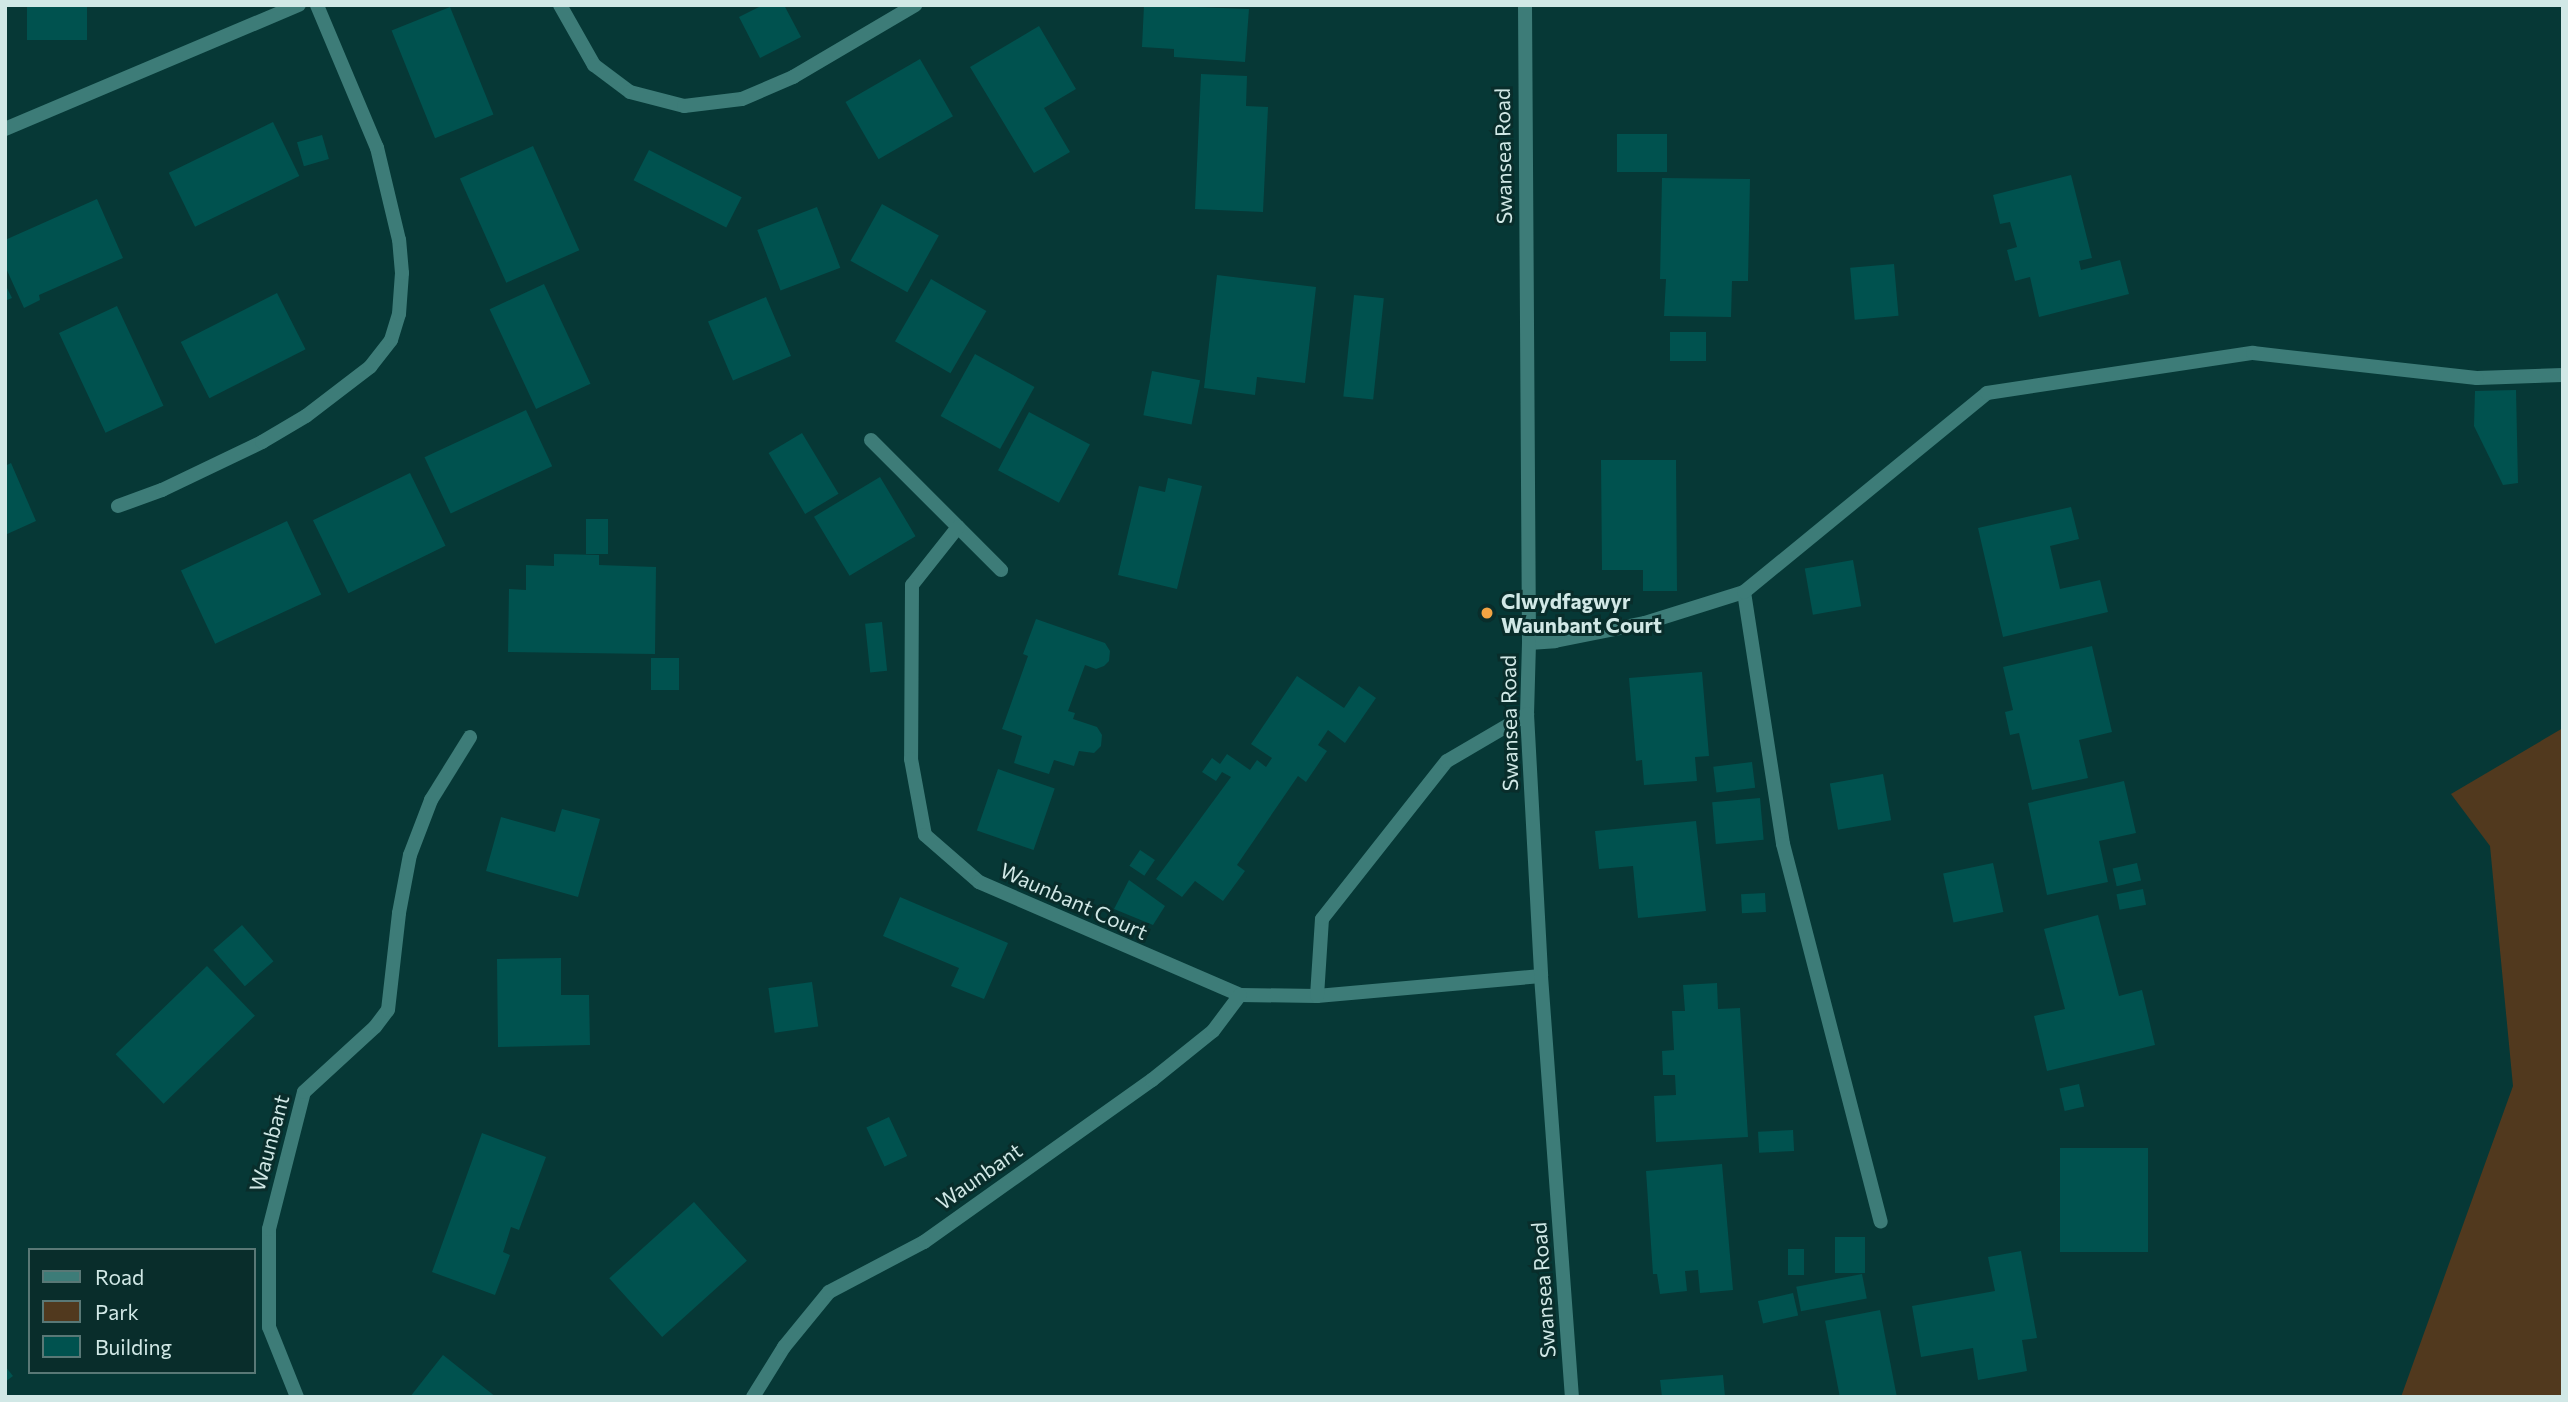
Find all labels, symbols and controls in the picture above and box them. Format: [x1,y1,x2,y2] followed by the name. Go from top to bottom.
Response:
[1489,88,1517,224] street label: Swansea Road
[1501,588,1662,638] place label: Clwydfagwyr Waunbant Court
[1479,605,1495,621] marker: Clwydfagwyr Waunbant Court
[1495,655,1523,791] street label: Swansea Road
[996,857,1152,945] street label: Waunbant Court
[244,1092,294,1194] street label: Waunbant
[931,1137,1027,1215] street label: Waunbant
[1526,1221,1560,1359] street label: Swansea Road
[28,1248,256,1374] legend
[95,1264,144,1289] text: Road
[95,1299,139,1324] text: Park
[95,1334,172,1359] text: Building

